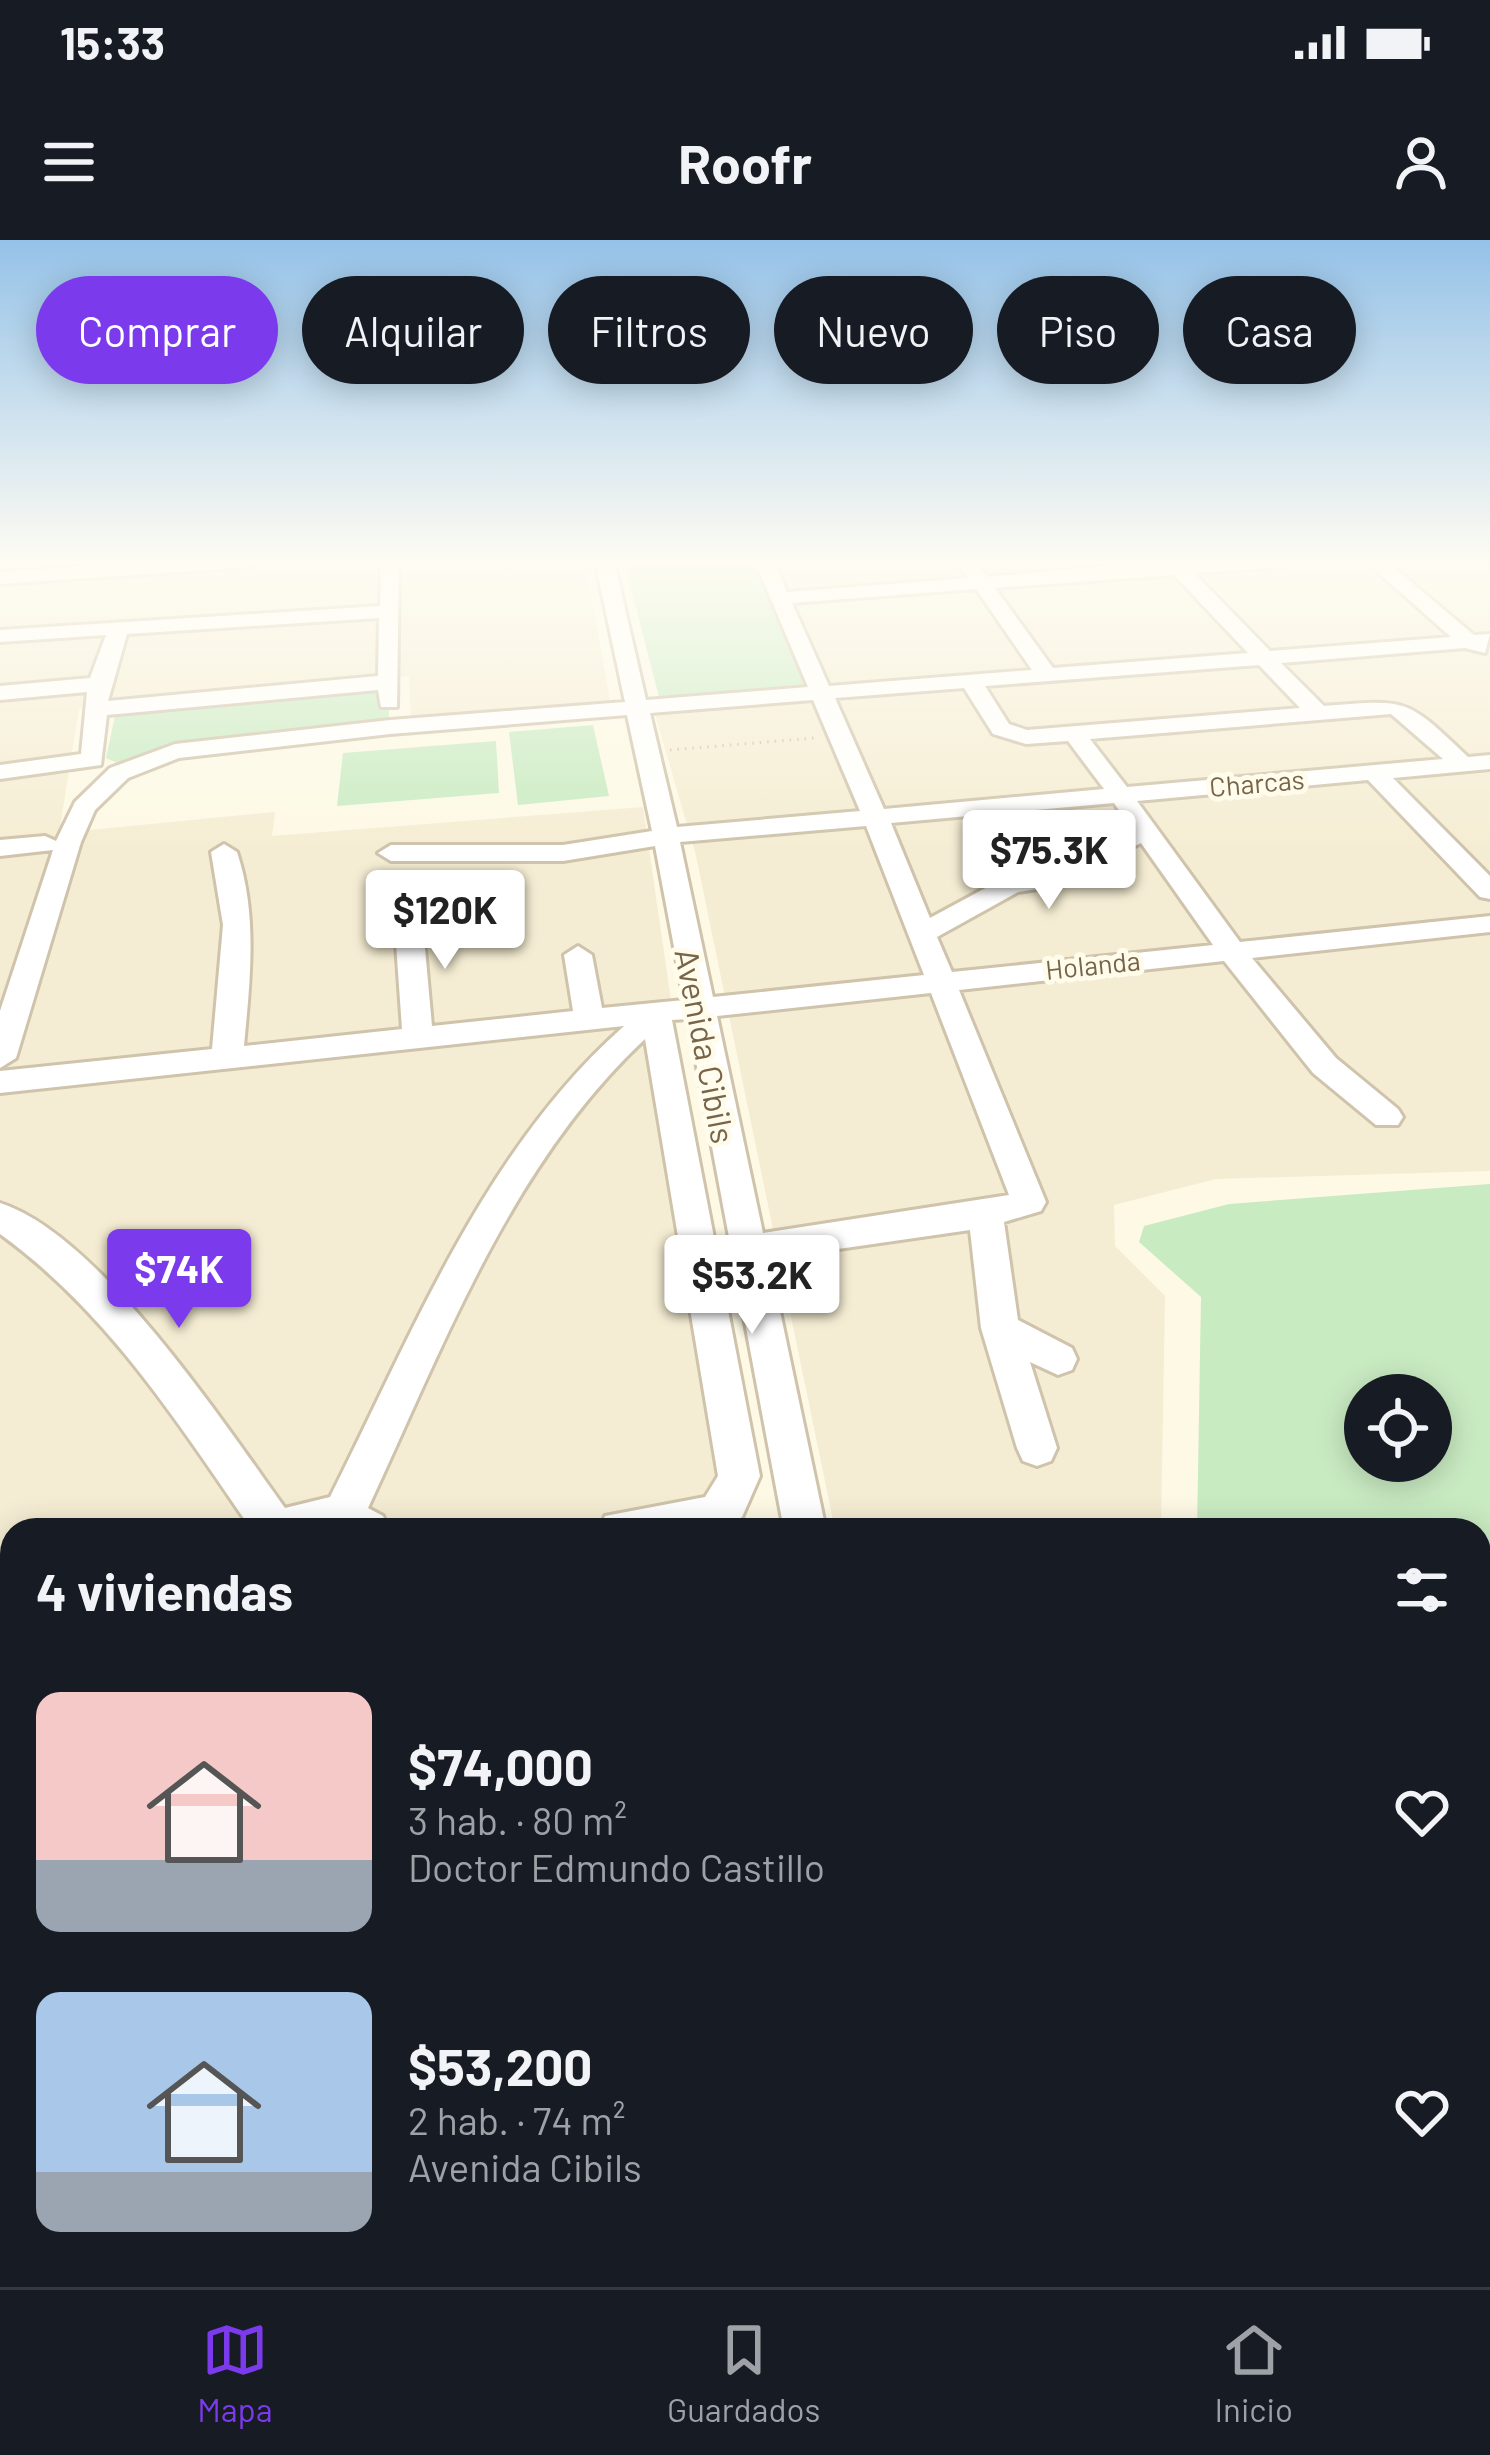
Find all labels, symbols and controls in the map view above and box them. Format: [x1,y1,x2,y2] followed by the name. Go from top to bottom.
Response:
[60,15,165,69] text: 15:33
[36,129,102,195] icon: menu
[1388,129,1454,195] icon: person
[678,130,812,195] text: Roofr
[36,276,278,384] chip: Comprar
[302,276,524,384] chip: Alquilar
[548,276,750,384] chip: Filtros
[774,276,973,384] chip: Nuevo
[997,276,1159,384] chip: Piso
[1183,276,1356,384] chip: Casa
[1208,762,1306,802] street label: Charcas
[951,810,1147,912] pin: $75.3K
[990,825,1108,872] text: $75.3K
[361,870,529,972] pin: $120K
[393,885,497,932] text: $120K
[1044,943,1142,985] street label: Holanda
[667,945,744,1147] street label: Avenida Cibils
[108,1229,250,1331] pin: $74K
[654,1235,850,1337] pin: $53.2K
[134,1244,224,1291] text: $74K
[691,1250,813,1297] text: $53.2K
[1344,1374,1452,1482] map controls
[1344,1374,1452,1482] button: locate
[1389,1557,1455,1623] icon: filters
[36,1560,293,1621] text: 4 viviendas
[408,1735,593,1796] text: $74,000
[132,1740,276,1884] icon: home
[1389,1779,1455,1845] icon: heart
[408,1796,627,1843] text: 3 hab. · 80 m²
[408,1843,825,1890] text: Doctor Edmundo Castillo
[408,2035,592,2096] text: $53,200
[132,2040,276,2184] icon: home
[1389,2079,1455,2145] icon: heart
[408,2096,625,2143] text: 2 hab. · 74 m²
[408,2143,642,2190] text: Avenida Cibils
[197,2317,273,2429] tab: Mapa
[667,2317,820,2429] tab: Guardados
[1215,2317,1293,2429] tab: Inicio

